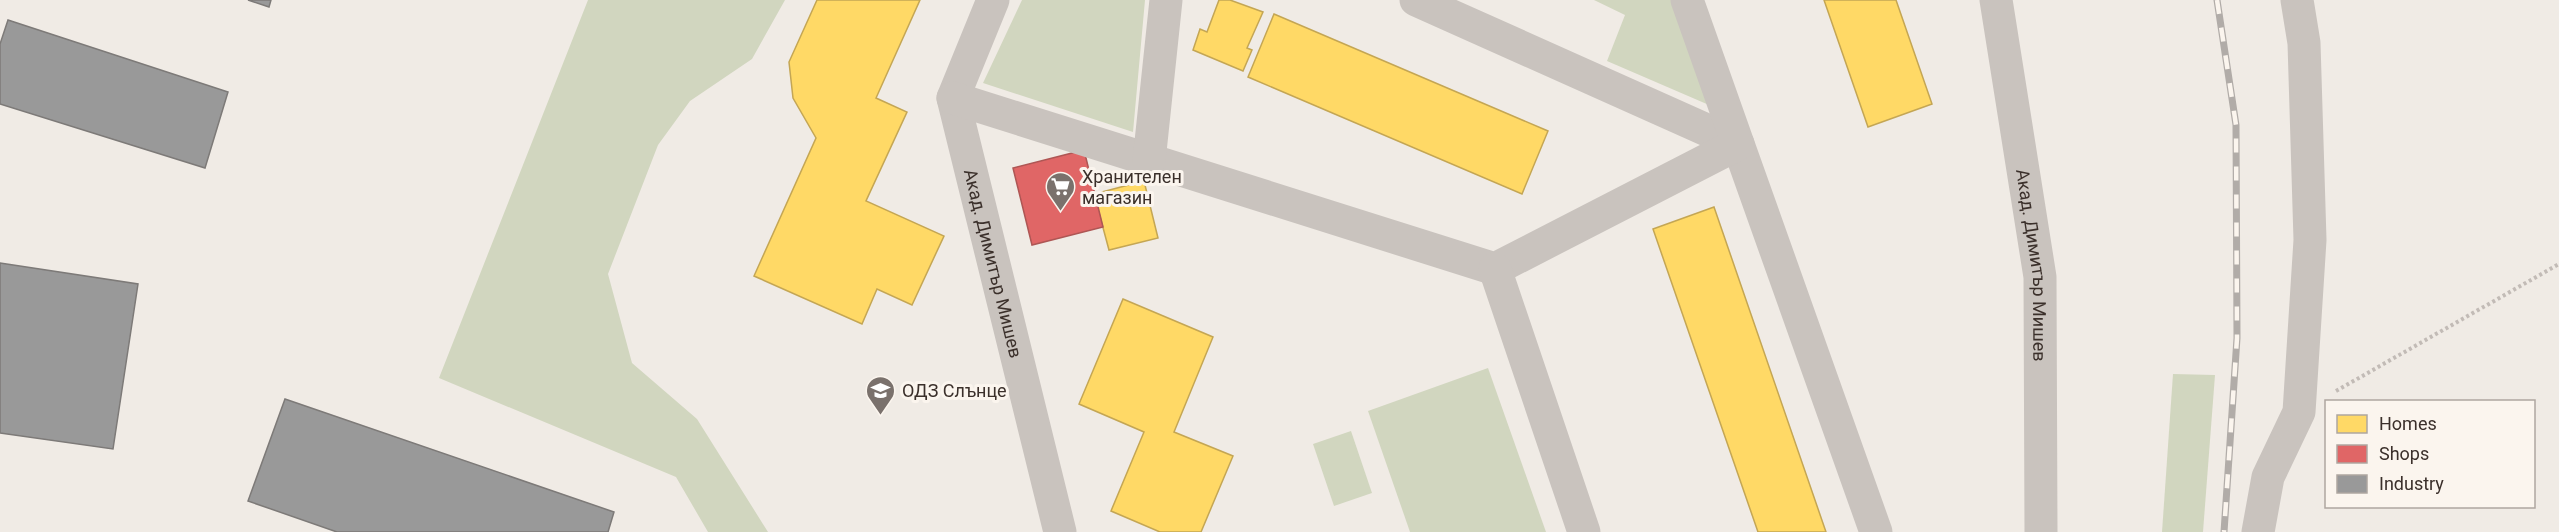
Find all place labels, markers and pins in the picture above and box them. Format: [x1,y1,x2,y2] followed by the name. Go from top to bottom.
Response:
[1082,166,1182,208] place label: Хранителен магазин
[1045,170,1077,212] supermarket icon: Хранителен магазин
[865,374,897,416] school or university icon: ОДЗ Слънце
[902,380,1007,401] place label: ОДЗ Слънце

